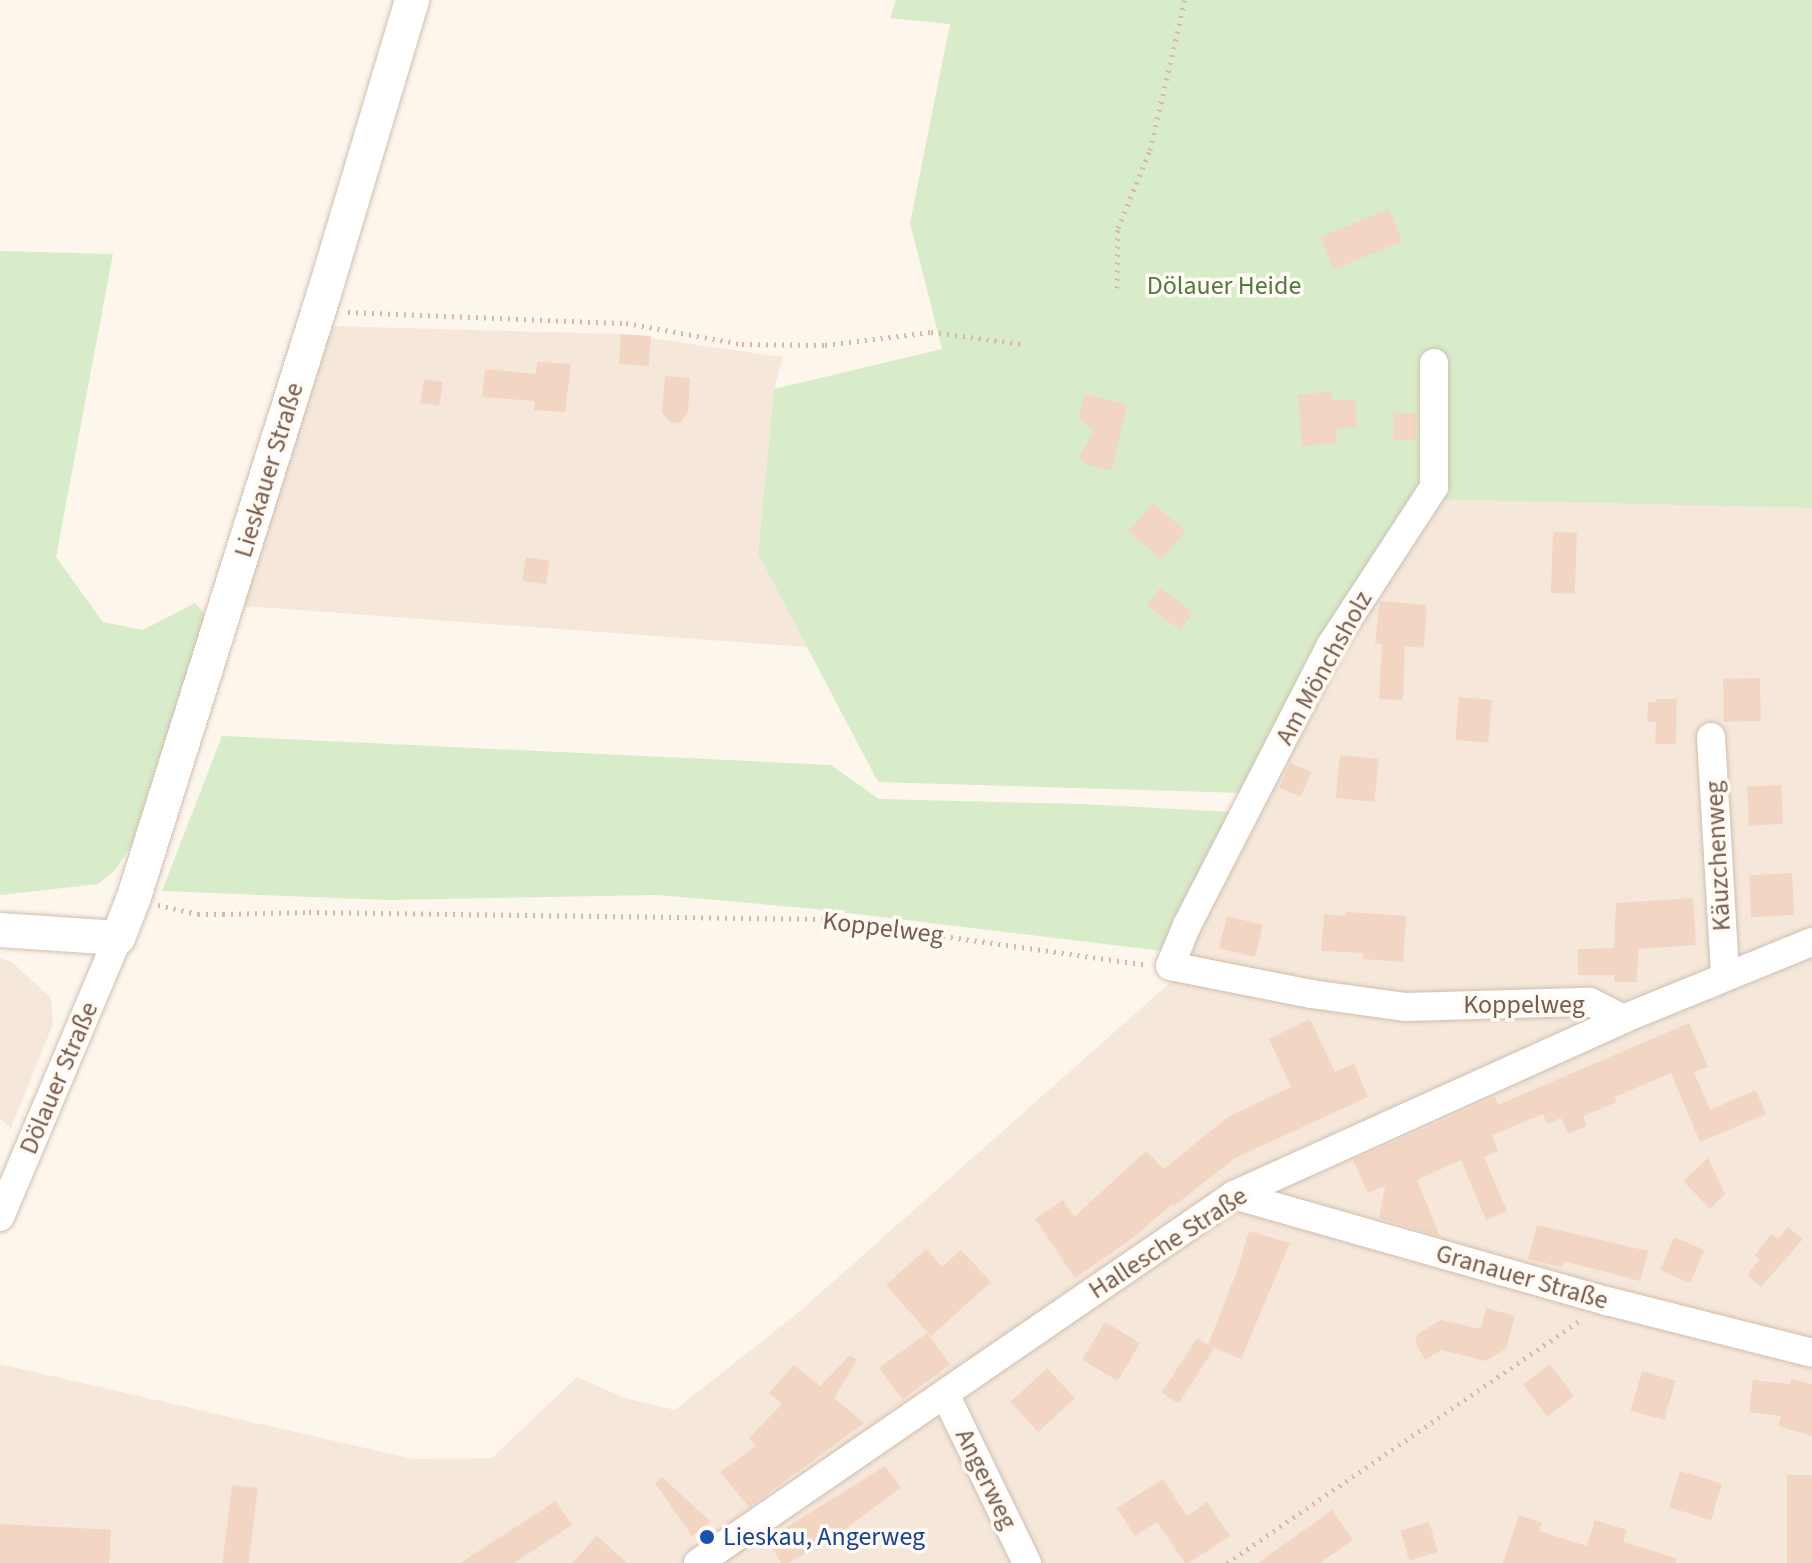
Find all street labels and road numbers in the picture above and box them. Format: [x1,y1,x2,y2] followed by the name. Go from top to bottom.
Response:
[228,379,310,561] street label: Lieskauer Straße
[1269,586,1379,750] street label: Am Mönchsholz
[1698,780,1738,932] street label: Käuzchenweg
[821,905,945,951] street label: Koppelweg
[1463,989,1585,1021] street label: Koppelweg
[13,997,105,1159] street label: Dölauer Straße
[1083,1180,1253,1306] street label: Hallesche Straße
[1432,1238,1612,1316] street label: Granauer Straße
[948,1424,1024,1534] street label: Angerweg

